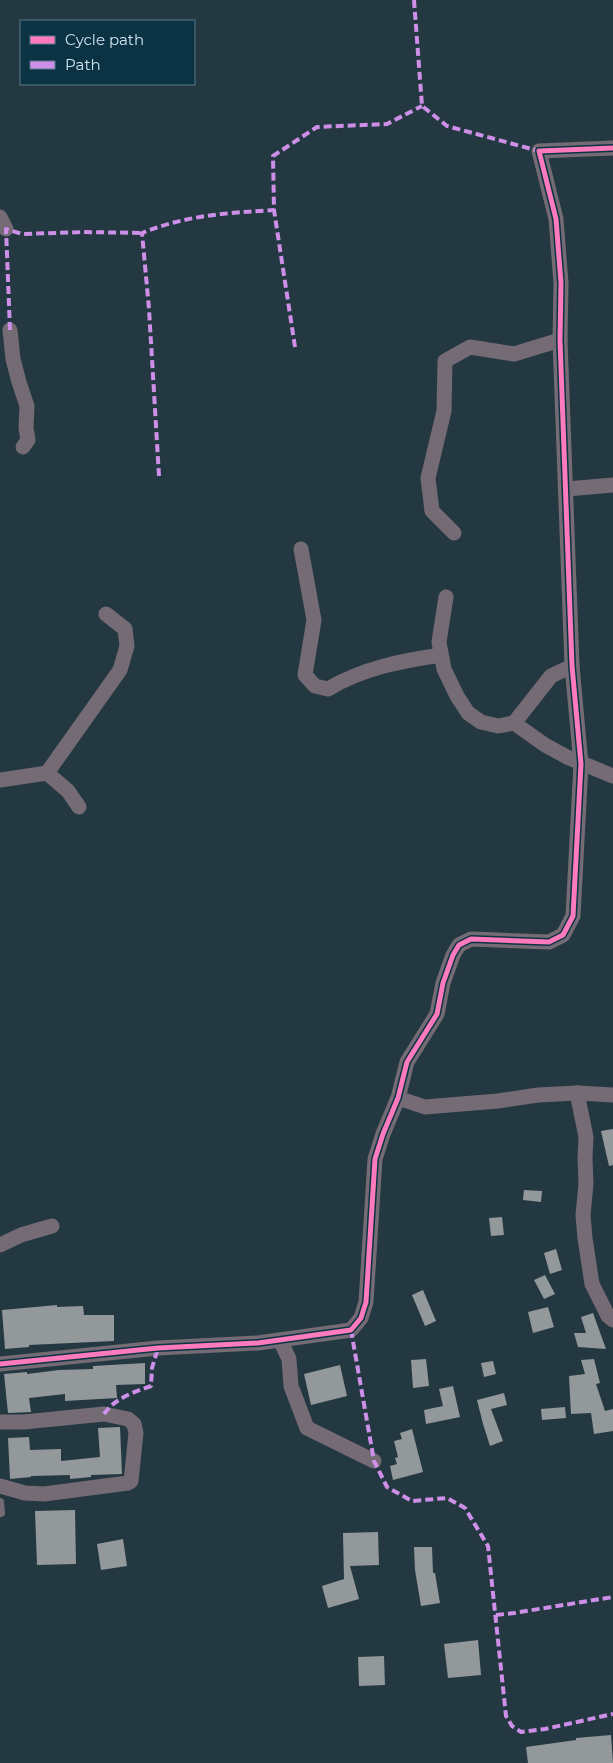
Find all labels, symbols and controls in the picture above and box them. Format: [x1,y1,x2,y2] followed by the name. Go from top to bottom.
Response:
[20,20,195,85] legend
[65,30,144,49] text: Cycle path
[65,55,101,74] text: Path

